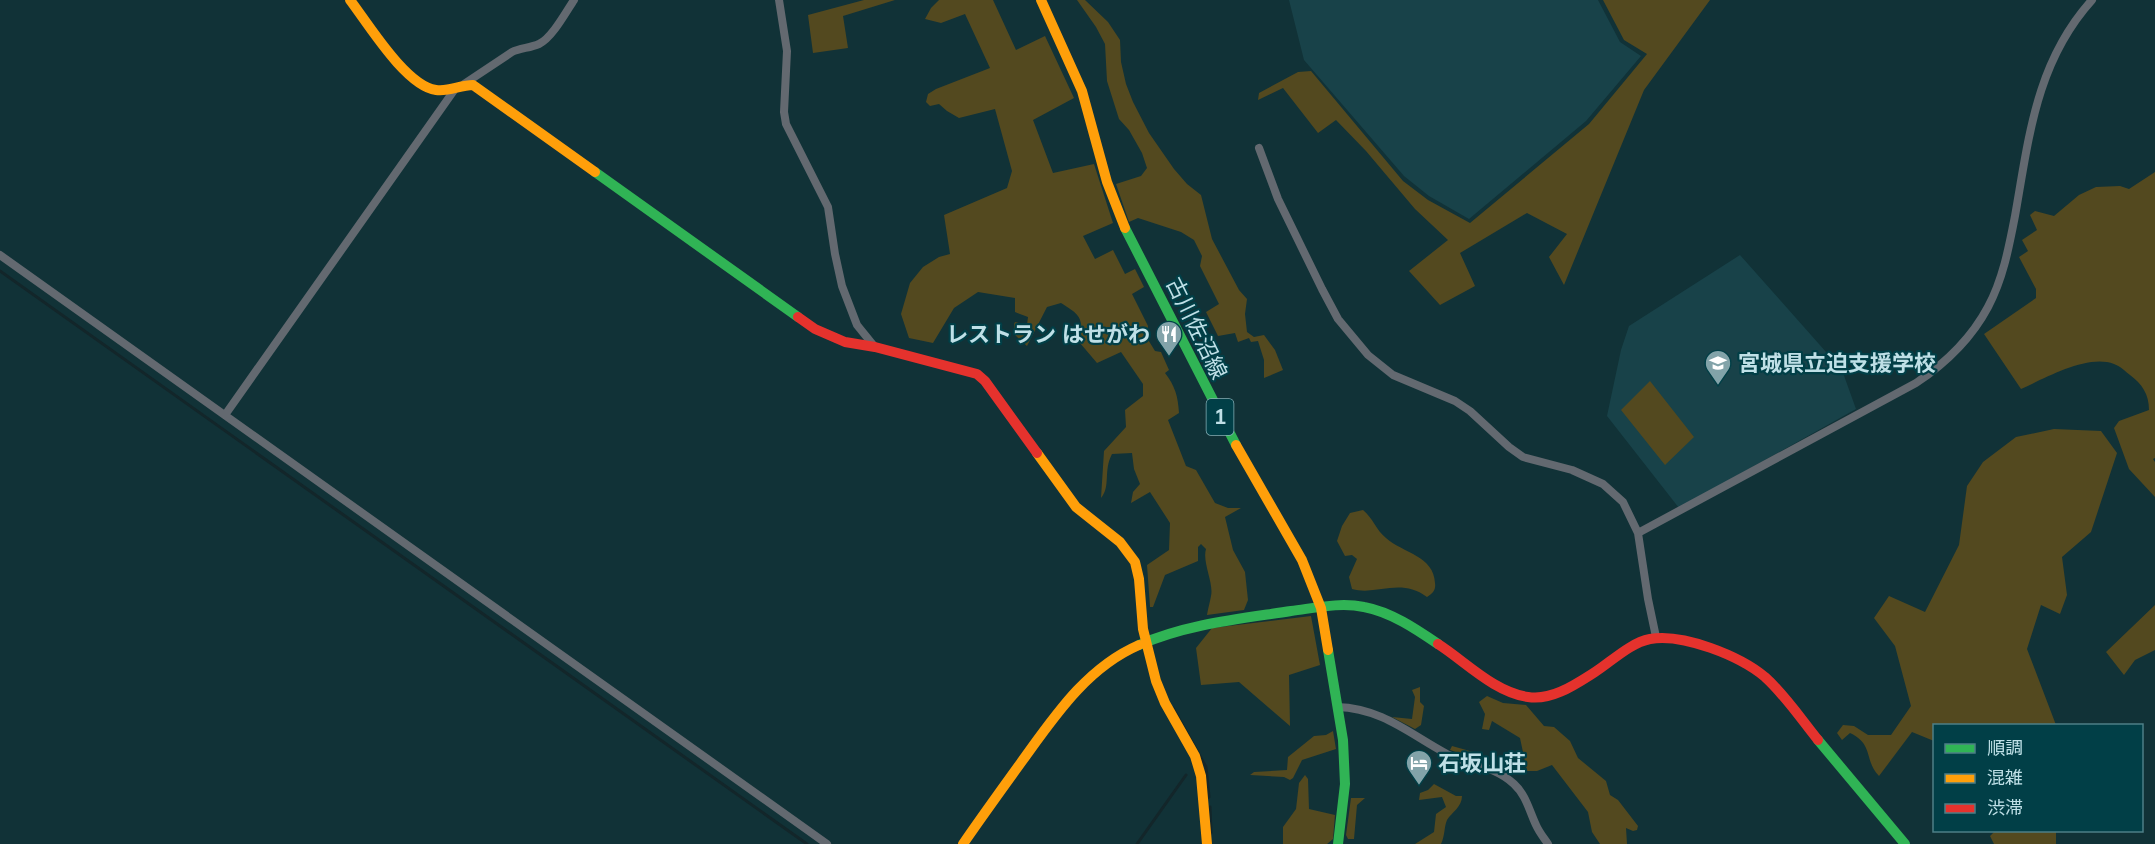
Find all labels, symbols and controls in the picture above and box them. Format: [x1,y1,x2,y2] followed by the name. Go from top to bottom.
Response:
[1160,272,1234,384] street label: 古川佐沼線
[1154,319,1184,357] restaurant icon: レストラン はせがわ
[946,320,1150,348] place label: レストラン はせがわ
[1703,348,1733,386] school or university icon: 宮城県立迫支援学校
[1738,349,1936,377] place label: 宮城県立迫支援学校
[1206,399,1234,435] road number: 1
[1933,724,2143,832] legend
[1987,736,2023,759] text: 順調
[1404,748,1434,786] hotel icon: 石坂山荘
[1438,749,1526,777] place label: 石坂山荘
[1987,766,2023,789] text: 混雑
[1987,796,2023,819] text: 渋滞

